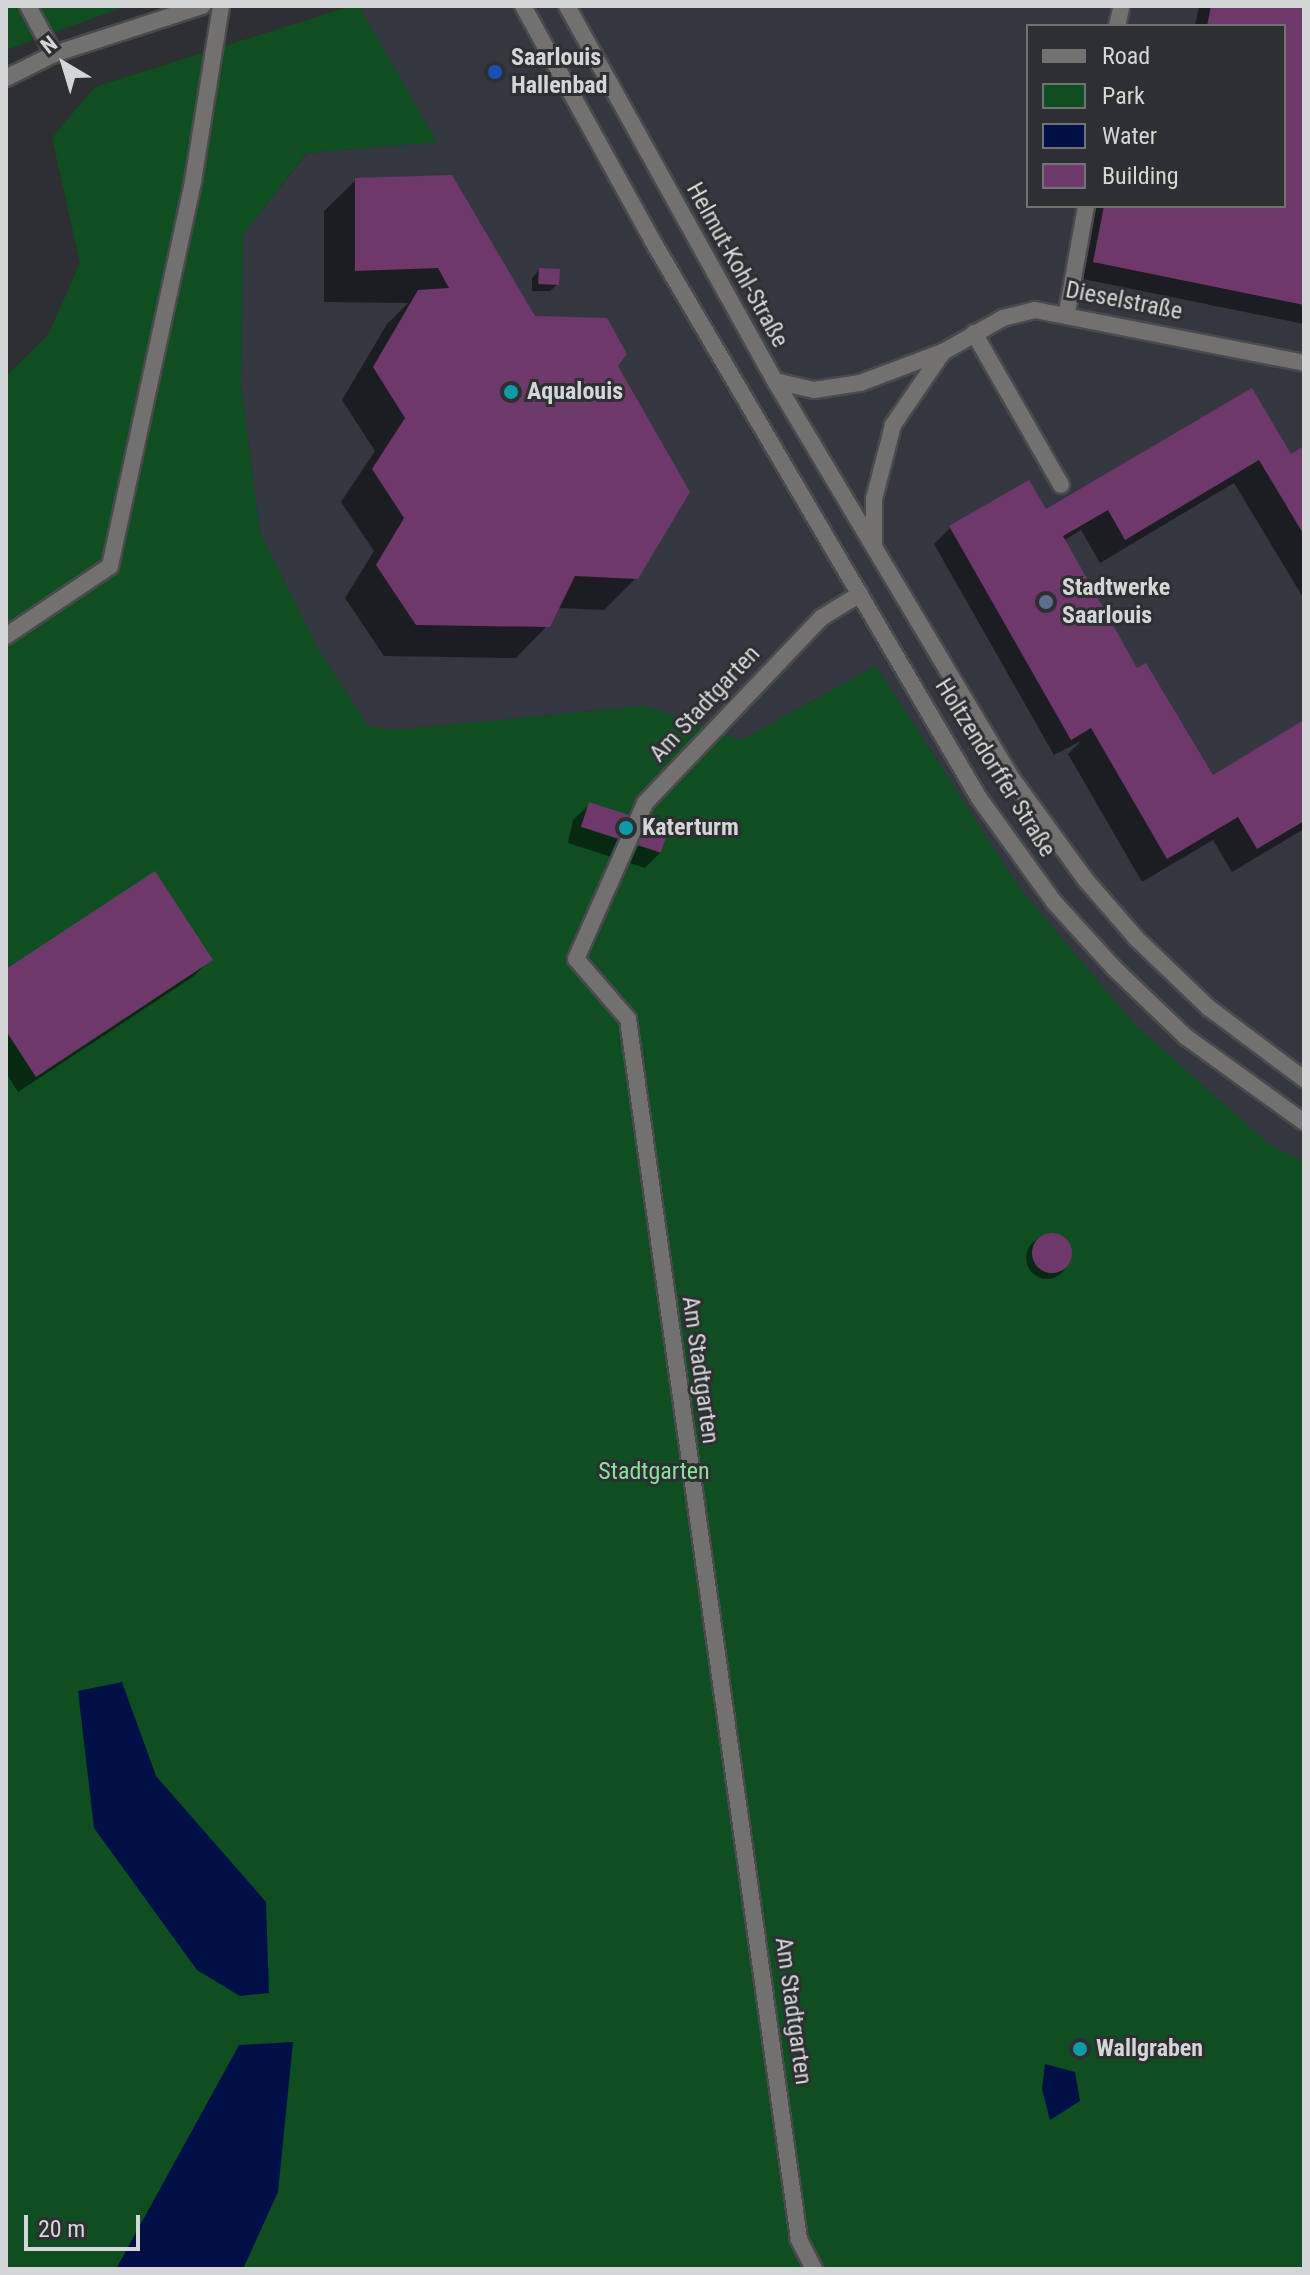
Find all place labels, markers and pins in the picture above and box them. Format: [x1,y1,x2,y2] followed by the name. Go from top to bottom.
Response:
[511,44,608,100] place label: Saarlouis Hallenbad
[486,63,504,81] marker: Saarlouis Hallenbad
[527,378,623,406] place label: Aqualouis
[502,383,520,401] marker: Aqualouis
[1062,574,1170,630] place label: Stadtwerke Saarlouis
[1037,593,1055,611] marker: Stadtwerke Saarlouis
[642,814,739,842] place label: Katerturm
[617,819,635,837] marker: Katerturm
[1096,2035,1203,2063] place label: Wallgraben
[1071,2040,1089,2058] marker: Wallgraben

